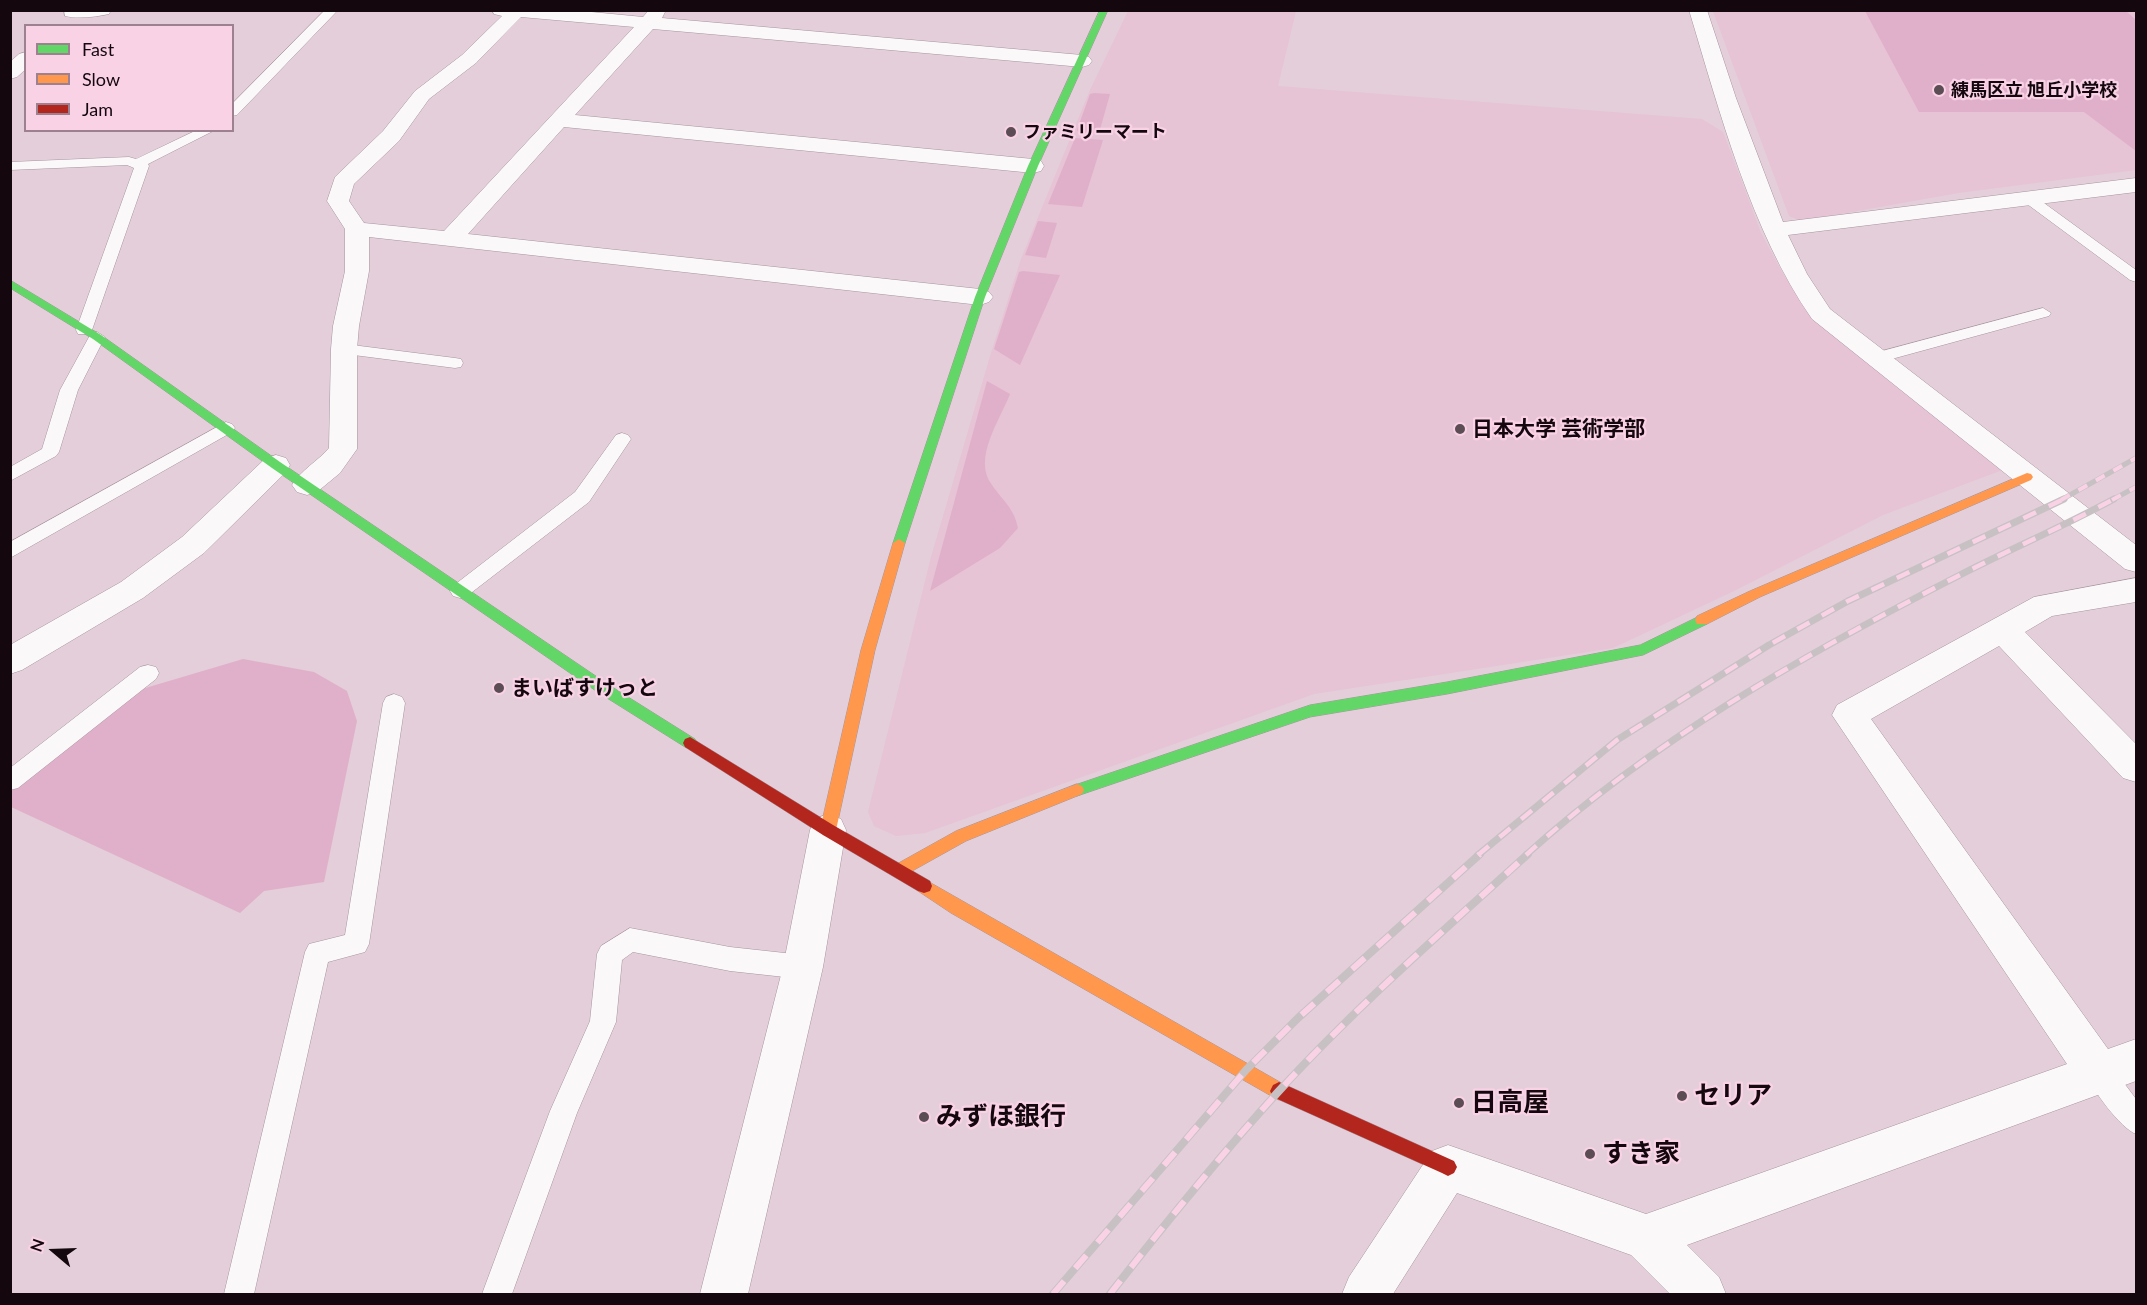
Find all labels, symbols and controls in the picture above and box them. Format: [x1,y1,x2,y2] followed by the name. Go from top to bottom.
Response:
[24,24,234,132] legend
[82,38,114,60] text: Fast
[82,68,120,90] text: Slow
[1951,79,2117,101] place label: 練馬区立 旭丘小学校
[1932,83,1946,97] marker: 練馬区立 旭丘小学校
[82,98,113,120] text: Jam
[1023,121,1167,143] place label: ファミリーマート
[1004,125,1018,139] marker: ファミリーマート
[1472,416,1645,442] place label: 日本大学 芸術学部
[1453,422,1467,436] marker: 日本大学 芸術学部
[511,675,658,701] place label: まいばすけっと
[492,681,506,695] marker: まいばすけっと
[1694,1080,1772,1112] place label: セリア
[1471,1087,1549,1119] place label: 日高屋
[1675,1089,1689,1103] marker: セリア
[1452,1096,1466,1110] marker: 日高屋
[936,1101,1066,1133] place label: みずほ銀行
[917,1110,931,1124] marker: みずほ銀行
[1602,1138,1680,1170] place label: すき家
[1583,1147,1597,1161] marker: すき家
[24,1221,84,1281] north arrow
[26,1236,47,1254] text: N

